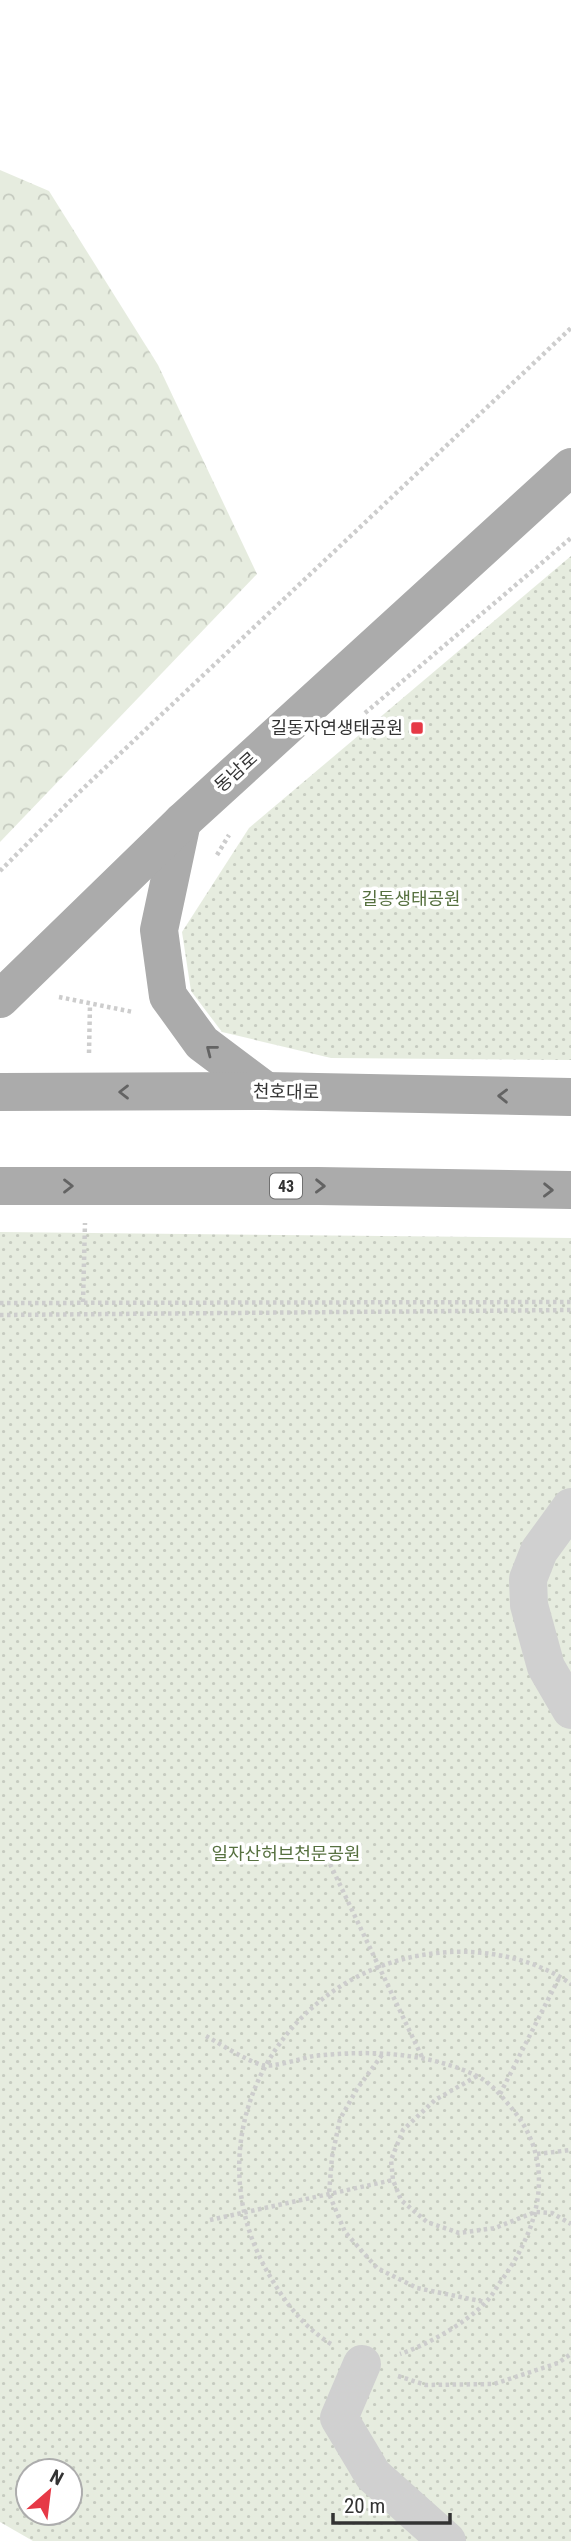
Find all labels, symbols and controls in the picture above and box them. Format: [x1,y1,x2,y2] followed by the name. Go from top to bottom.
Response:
[271,717,403,738] place label: 길동자연생태공원
[409,720,425,736] marker: 길동자연생태공원
[210,747,261,796] street label: 동남로
[361,888,461,909] park label: 길동생태공원
[207,1045,219,1058] one-way arrow
[253,1080,319,1103] street label: 천호대로
[118,1084,129,1100] one-way arrow
[497,1088,508,1104] one-way arrow
[270,1174,302,1198] road number: 43
[63,1178,74,1194] one-way arrow
[315,1179,326,1194] one-way arrow
[543,1182,553,1198] one-way arrow
[211,1843,361,1864] park label: 일자산허브천문공원
[14,2457,84,2527] north arrow
[46,2465,67,2490] text: N
[333,2482,450,2526] scale bar
[344,2494,385,2518] text: 20 m

